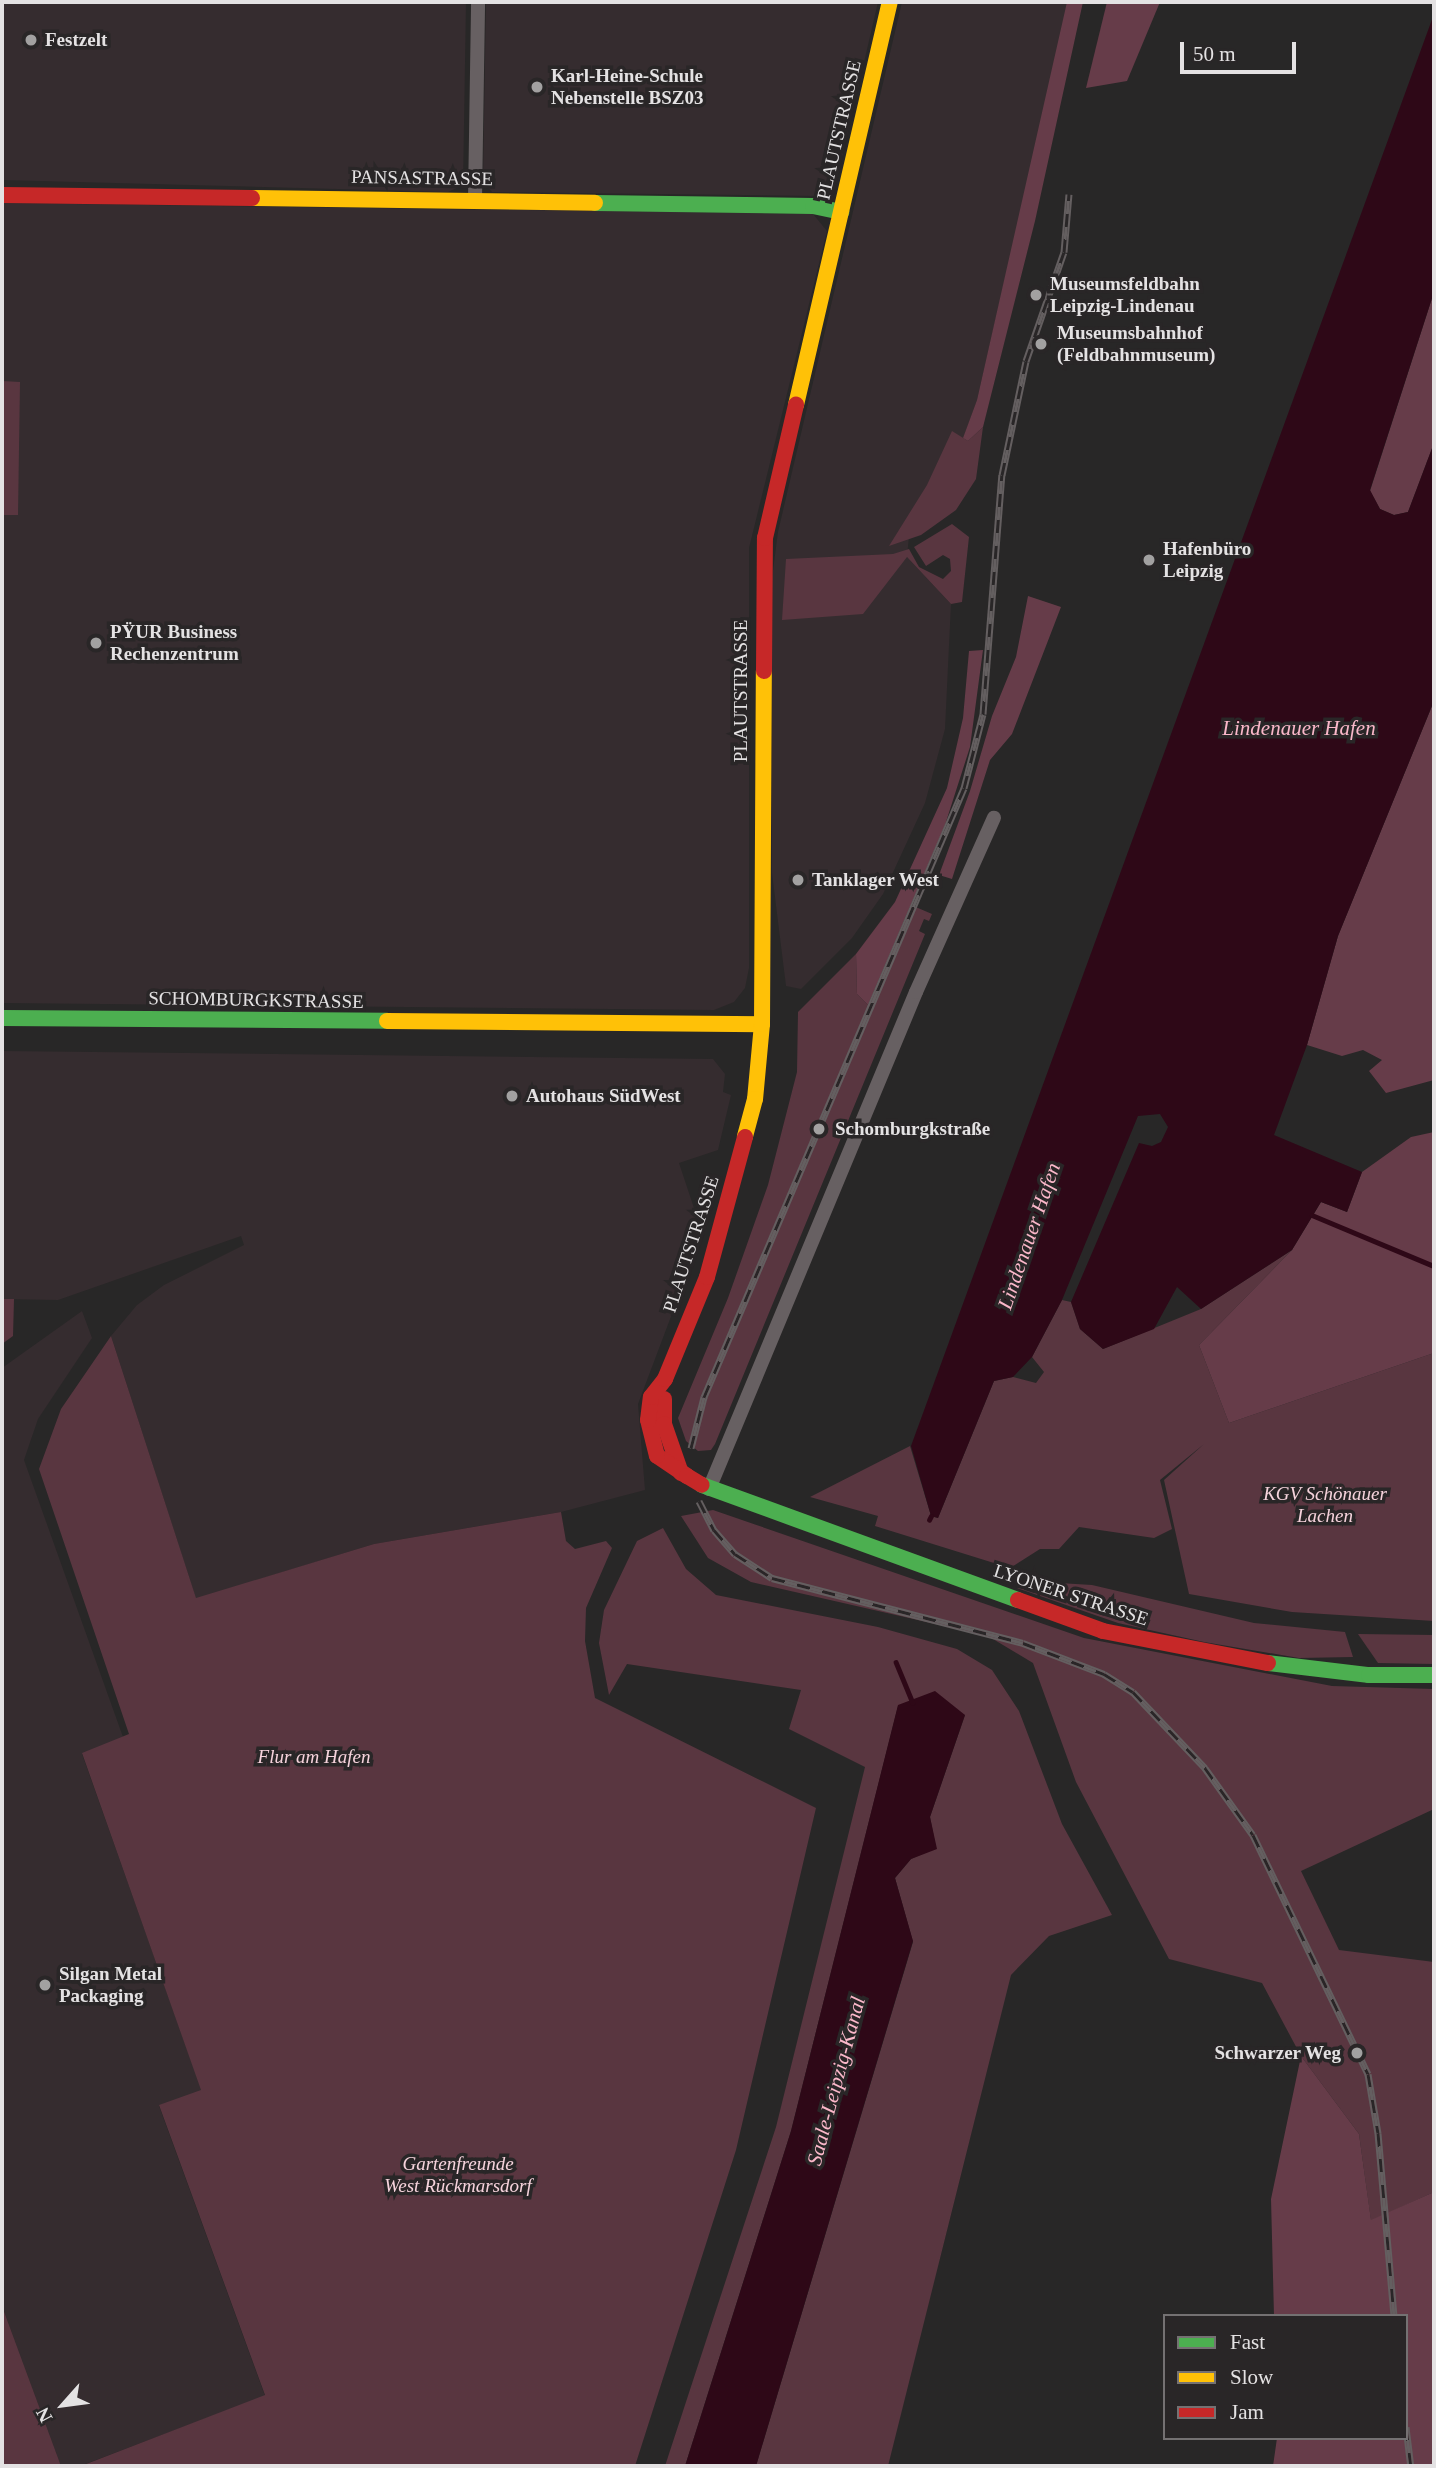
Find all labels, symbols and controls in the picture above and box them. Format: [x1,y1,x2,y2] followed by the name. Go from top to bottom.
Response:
[1184,28,1300,72] scale bar
[45,29,107,51] place label: Festzelt
[23,32,39,48] marker: Festzelt
[1193,42,1236,66] text: 50 m
[812,58,866,202] street label: PLAUTSTRASSE
[551,65,704,109] place label: Karl-Heine-Schule Nebenstelle BSZ03
[529,79,545,95] marker: Karl-Heine-Schule Nebenstelle BSZ03
[351,165,493,191] street label: PANSASTRASSE
[1050,273,1200,317] place label: Museumsfeldbahn Leipzig-Lindenau
[1028,287,1044,303] marker: Museumsfeldbahn Leipzig-Lindenau
[1057,322,1215,366] place label: Museumsbahnhof (Feldbahnmuseum)
[1031,334,1051,354] marker: Museumsbahnhof (Feldbahnmuseum)
[1163,538,1251,582] place label: Hafenbüro Leipzig
[1141,552,1157,568] marker: Hafenbüro Leipzig
[730,620,752,762] street label: PLAUTSTRASSE
[110,621,239,665] place label: PŸUR Business Rechenzentrum
[88,635,104,651] marker: PŸUR Business Rechenzentrum
[1222,715,1376,741] water label: Lindenauer Hafen
[812,869,940,891] place label: Tanklager West
[790,872,806,888] marker: Tanklager West
[148,987,364,1013] street label: SCHOMBURGKSTRASSE
[526,1085,681,1107] place label: Autohaus SüdWest
[504,1088,520,1104] marker: Autohaus SüdWest
[835,1118,990,1140] place label: Schomburgkstraße
[809,1119,829,1139] marker: Schomburgkstraße
[992,1159,1066,1313] water label: Lindenauer Hafen
[658,1173,724,1315] street label: PLAUTSTRASSE
[1263,1483,1387,1527] park label: KGV Schönauer Lachen
[991,1559,1151,1631] street label: LYONER STRASSE
[258,1746,370,1768] park label: Flur am Hafen
[59,1963,162,2007] place label: Silgan Metal Packaging
[37,1977,53,1993] marker: Silgan Metal Packaging
[801,1994,871,2168] water label: Saale-Leipzig-Kanal
[1214,2042,1341,2064] place label: Schwarzer Weg
[1347,2043,1367,2063] marker: Schwarzer Weg
[384,2153,532,2197] park label: Gartenfreunde West Rückmarsdorf
[1163,2314,1408,2440] legend
[1230,2330,1265,2354] text: Fast
[1230,2365,1273,2389] text: Slow
[28,2370,98,2440] north arrow
[1230,2400,1264,2424] text: Jam
[32,2404,57,2426] text: N

